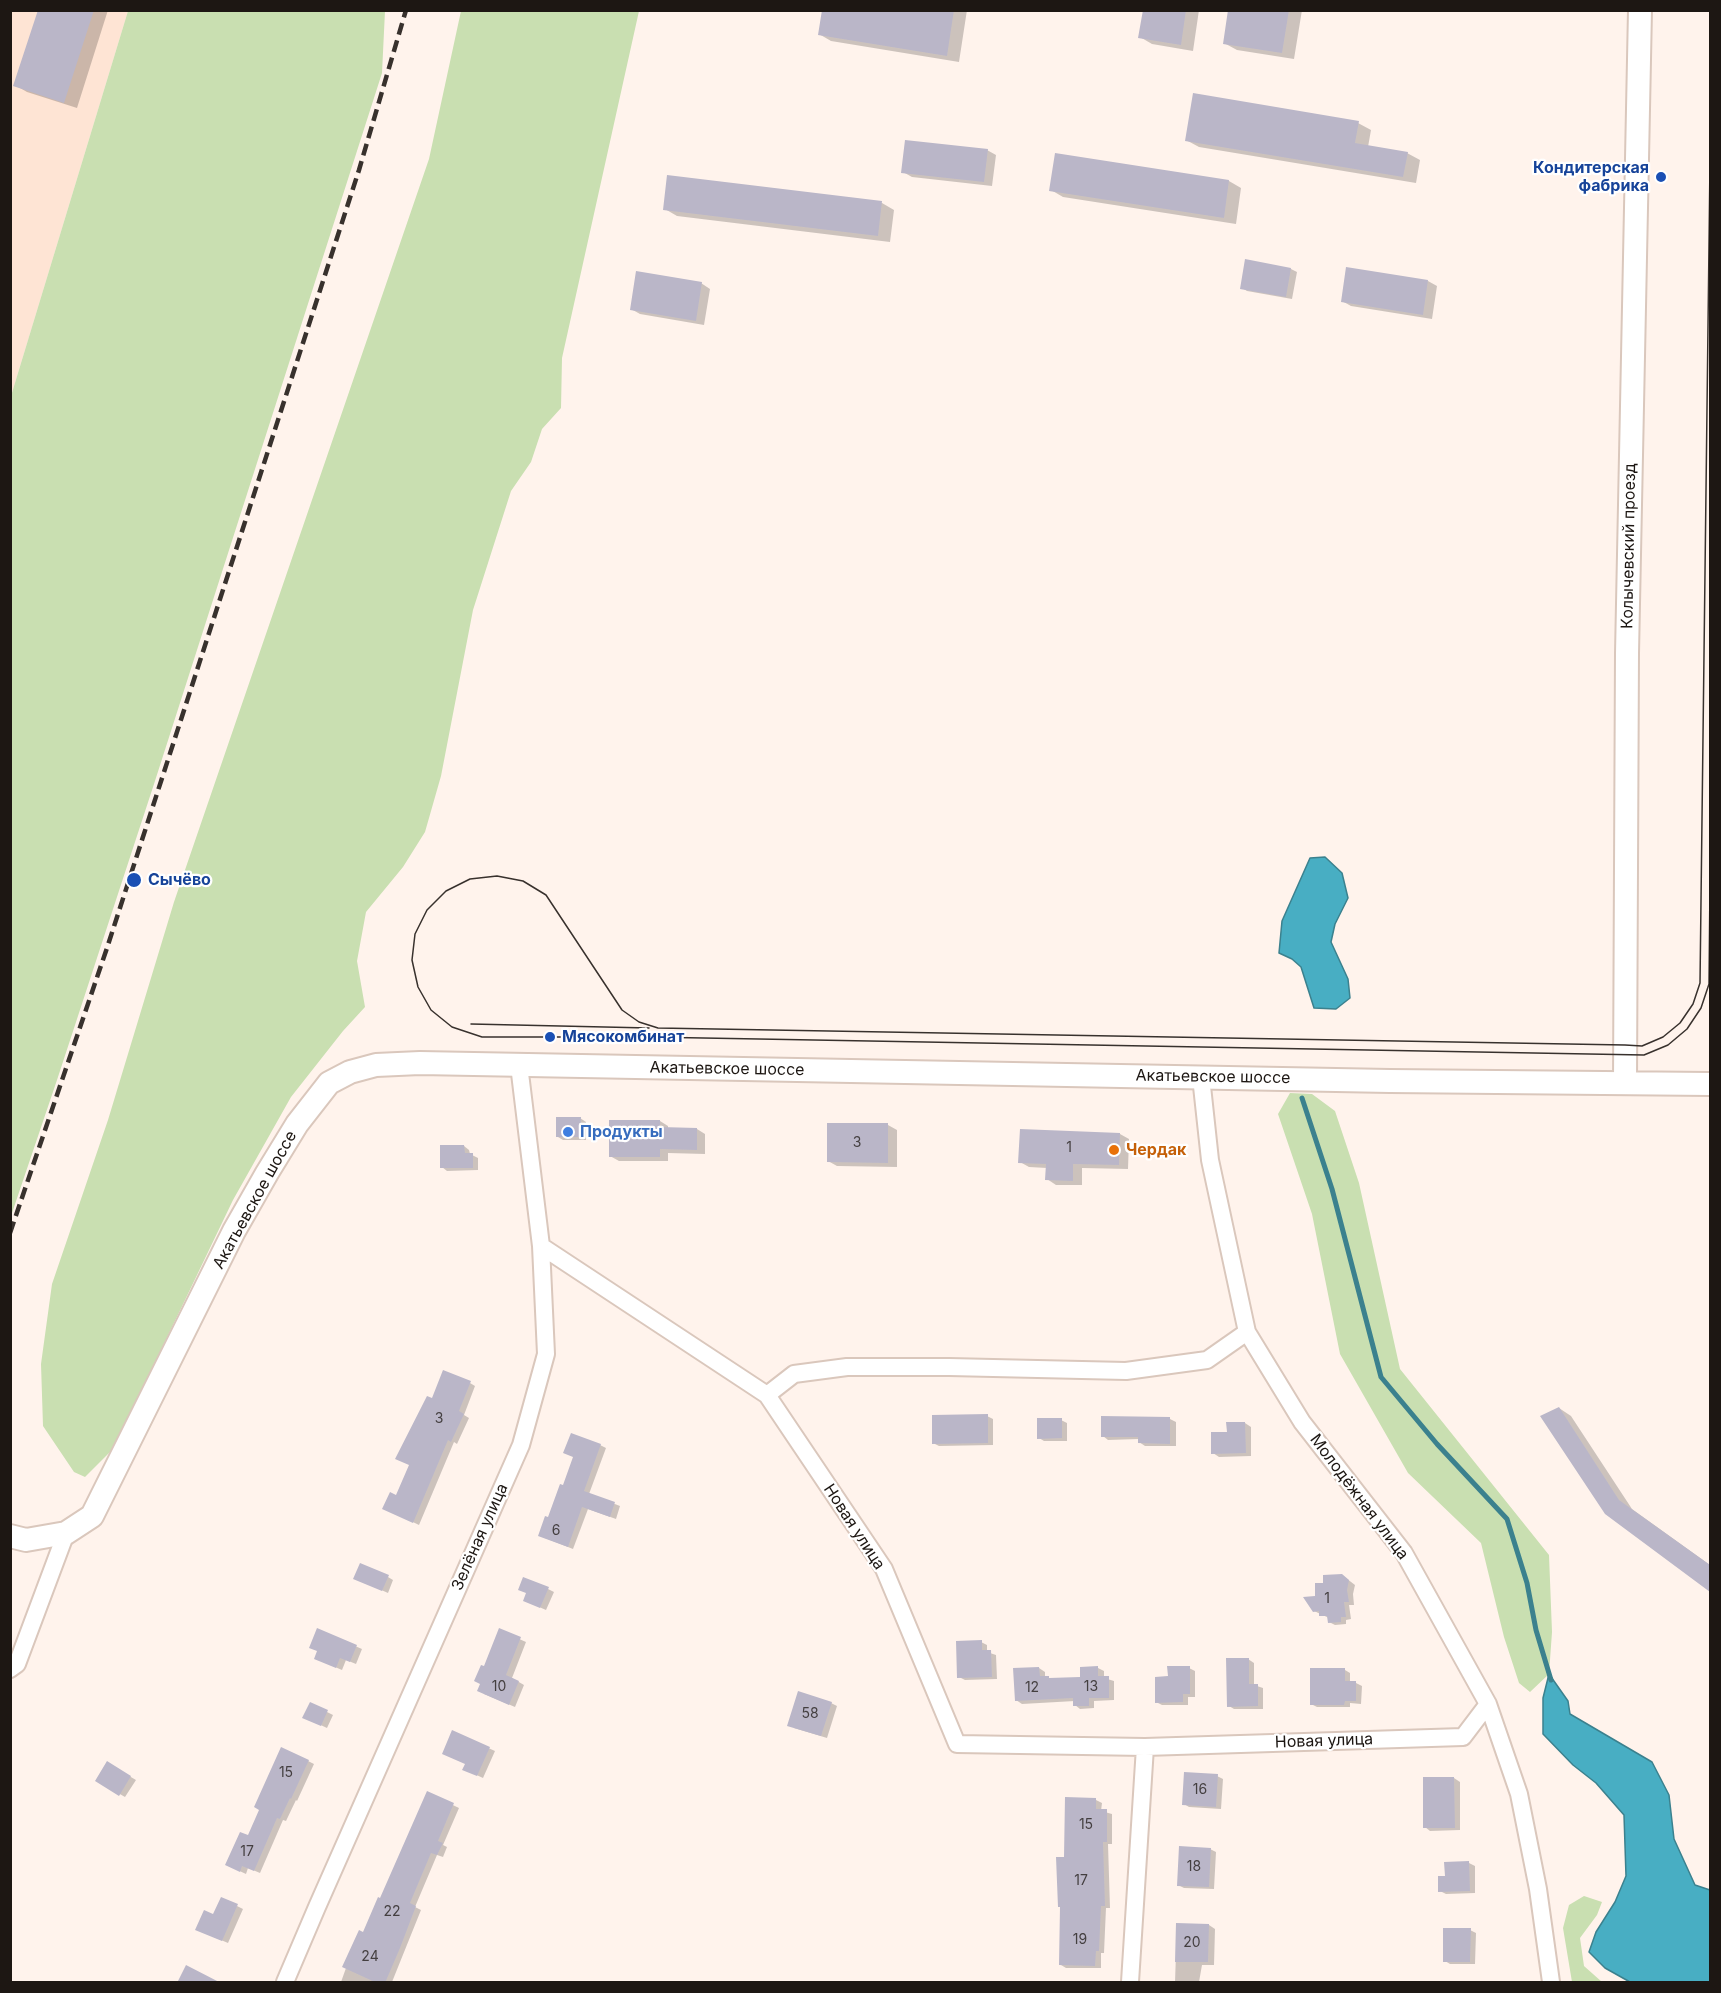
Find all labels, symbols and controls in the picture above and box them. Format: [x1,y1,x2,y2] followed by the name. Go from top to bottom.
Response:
[1533,158,1649,196] place label: Кондитерская фабрика
[1654,170,1668,184] marker: Кондитерская фабрика
[1618,463,1640,629] street label: Колычевский проезд
[148,870,211,890] place label: Сычёво
[125,871,143,889] marker: Сычёво
[562,1027,684,1047] place label: Мясокомбинат
[543,1030,557,1044] marker: Мясокомбинат
[649,1058,805,1080] street label: Акатьевское шоссе
[1135,1066,1291,1088] street label: Акатьевское шоссе
[580,1122,663,1142] place label: Продукты
[561,1125,575,1139] marker: Продукты
[209,1128,301,1272] street label: Акатьевское шоссе
[853,1135,861,1151] house number: 3
[1066,1140,1072,1156] house number: 1
[1126,1140,1186,1160] place label: Чердак
[1107,1143,1121,1157] marker: Чердак
[435,1411,443,1427] house number: 3
[1306,1430,1412,1564] street label: Молодёжная улица
[448,1481,512,1593] street label: Зелёная улица
[819,1481,889,1573] street label: Новая улица
[552,1523,560,1539] house number: 6
[1324,1591,1330,1607] house number: 1
[492,1679,506,1695] house number: 10
[1084,1679,1098,1695] house number: 13
[1025,1680,1039,1696] house number: 12
[801,1706,819,1722] house number: 58
[1275,1730,1373,1752] street label: Новая улица
[279,1765,293,1781] house number: 15
[1193,1782,1207,1798] house number: 16
[1079,1817,1093,1833] house number: 15
[240,1844,254,1860] house number: 17
[1187,1859,1201,1875] house number: 18
[1074,1873,1088,1889] house number: 17
[383,1904,401,1920] house number: 22
[1073,1932,1087,1948] house number: 19
[1183,1935,1201,1951] house number: 20
[361,1949,379,1965] house number: 24

